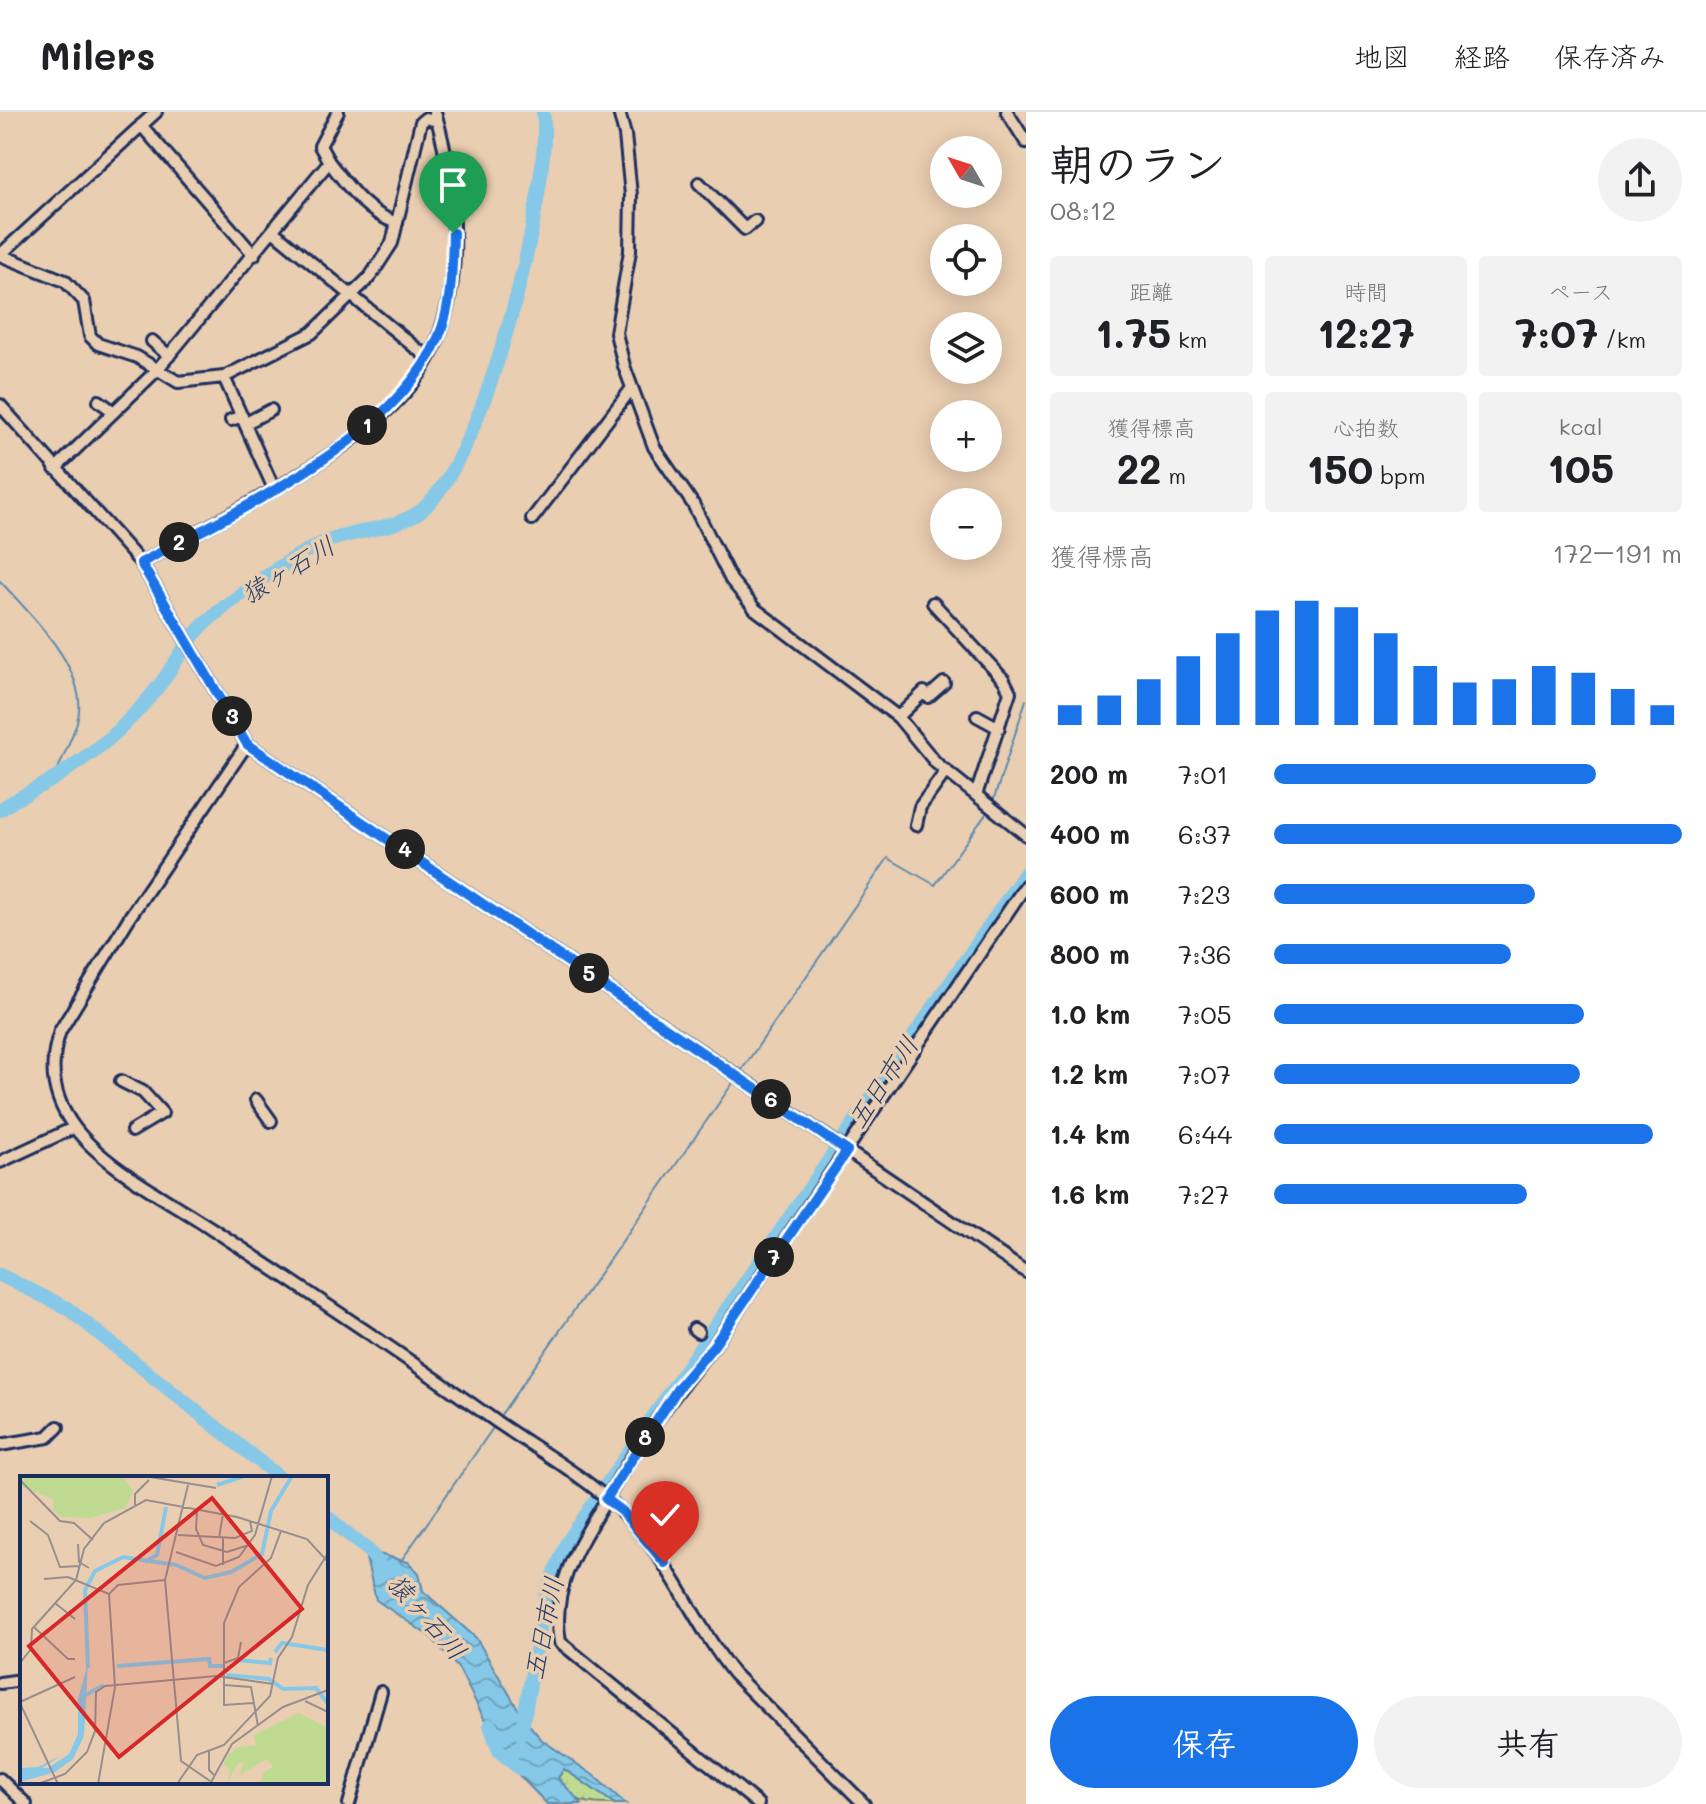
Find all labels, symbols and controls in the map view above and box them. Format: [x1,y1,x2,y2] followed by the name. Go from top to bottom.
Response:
[40,30,155,80] text: Milers
[1354,38,1410,74] text: 地図
[1454,38,1510,74] text: 経路
[1554,38,1666,74] text: 保存済み
[1050,134,1226,191] text: 朝のラン
[930,136,1002,208] north arrow
[930,136,1002,560] map controls
[1598,138,1682,222] button: share
[419,151,487,233] pin
[431,163,475,207] icon: arrive
[1050,193,1116,227] text: 08:12
[930,224,1002,296] button: locate
[1129,277,1173,306] text: 距離
[1344,277,1388,306] text: 時間
[1548,277,1613,306] text: ペース
[1095,306,1171,358] text: 1.75
[1317,306,1415,358] text: 12:27
[1515,306,1598,358] text: 7:07
[930,312,1002,384] button: layers
[1171,325,1207,354] text: km
[1598,325,1646,354] text: /km
[930,400,1002,472] button: +
[347,405,387,445] pin: 1
[362,410,372,439] text: 1
[1559,412,1603,441] text: kcal
[1107,413,1195,442] text: 獲得標高
[1333,413,1399,442] text: 心拍数
[1547,441,1614,493] text: 105
[1117,442,1161,494] text: 22
[1307,442,1373,494] text: 150
[1161,461,1186,490] text: m
[1373,461,1425,490] text: bpm
[930,488,1002,560] button: −
[159,522,199,562] pin: 2
[173,527,185,556] text: 2
[234,528,341,611] water label: 猿ヶ石川
[1552,536,1682,570] text: 172–191 m
[1050,539,1154,573] text: 獲得標高
[212,696,252,736] pin: 3
[225,701,239,730] text: 3
[1050,757,1128,791] text: 200 m
[1178,757,1228,791] text: 7:01
[1050,817,1130,851] text: 400 m
[1178,817,1231,851] text: 6:37
[385,829,425,869] pin: 4
[398,834,412,863] text: 4
[1050,877,1129,911] text: 600 m
[1178,877,1230,911] text: 7:23
[1050,937,1130,971] text: 800 m
[1178,937,1231,971] text: 7:36
[569,953,609,993] pin: 5
[583,958,595,987] text: 5
[1050,997,1130,1031] text: 1.0 km
[1178,997,1232,1031] text: 7:05
[839,1029,925,1134] water label: 五日市川
[1050,1057,1128,1091] text: 1.2 km
[1178,1057,1231,1091] text: 7:07
[751,1079,791,1119] pin: 6
[764,1084,778,1113] text: 6
[1050,1117,1130,1151] text: 1.4 km
[1178,1117,1232,1151] text: 6:44
[1050,1177,1129,1211] text: 1.6 km
[1178,1177,1229,1211] text: 7:27
[754,1237,794,1277] pin: 7
[768,1242,780,1271] text: 7
[625,1417,665,1457] pin: 8
[638,1422,652,1451] text: 8
[20,1476,328,1784] inset map
[631,1481,699,1563] pin
[643,1493,687,1537] icon: check
[381,1566,475,1667] water label: 猿ヶ石川
[516,1573,570,1682] water label: 五日市川
[1050,1696,1358,1788] button: 保存
[1374,1696,1682,1788] button: 共有

